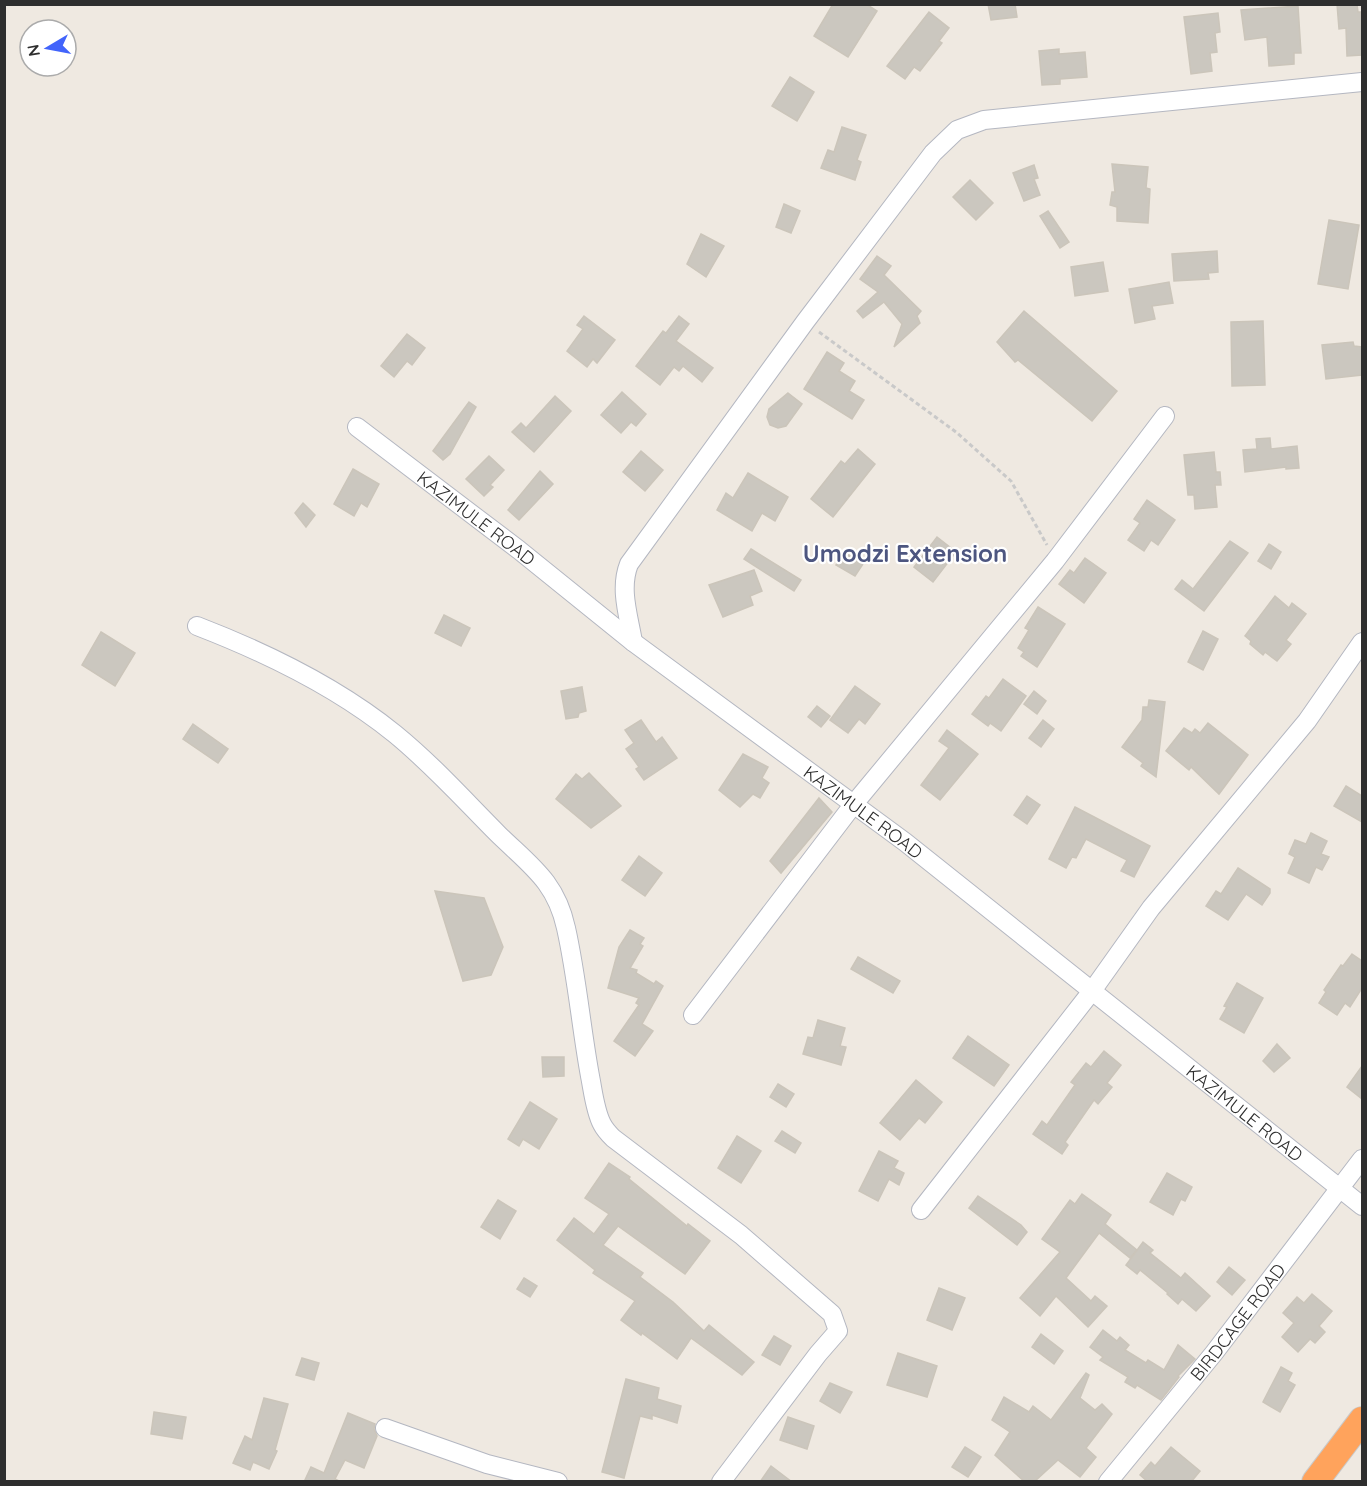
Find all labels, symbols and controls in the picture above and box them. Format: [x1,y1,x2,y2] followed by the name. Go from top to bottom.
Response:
[18,18,78,78] north arrow
[22,43,44,58] text: N
[413,465,540,570] street label: KAZIMULE ROAD
[803,538,1007,568] district label: Umodzi Extension
[799,760,928,863] street label: KAZIMULE ROAD
[1182,1059,1308,1166] street label: KAZIMULE ROAD
[1185,1258,1290,1385] street label: BIRDCAGE ROAD

